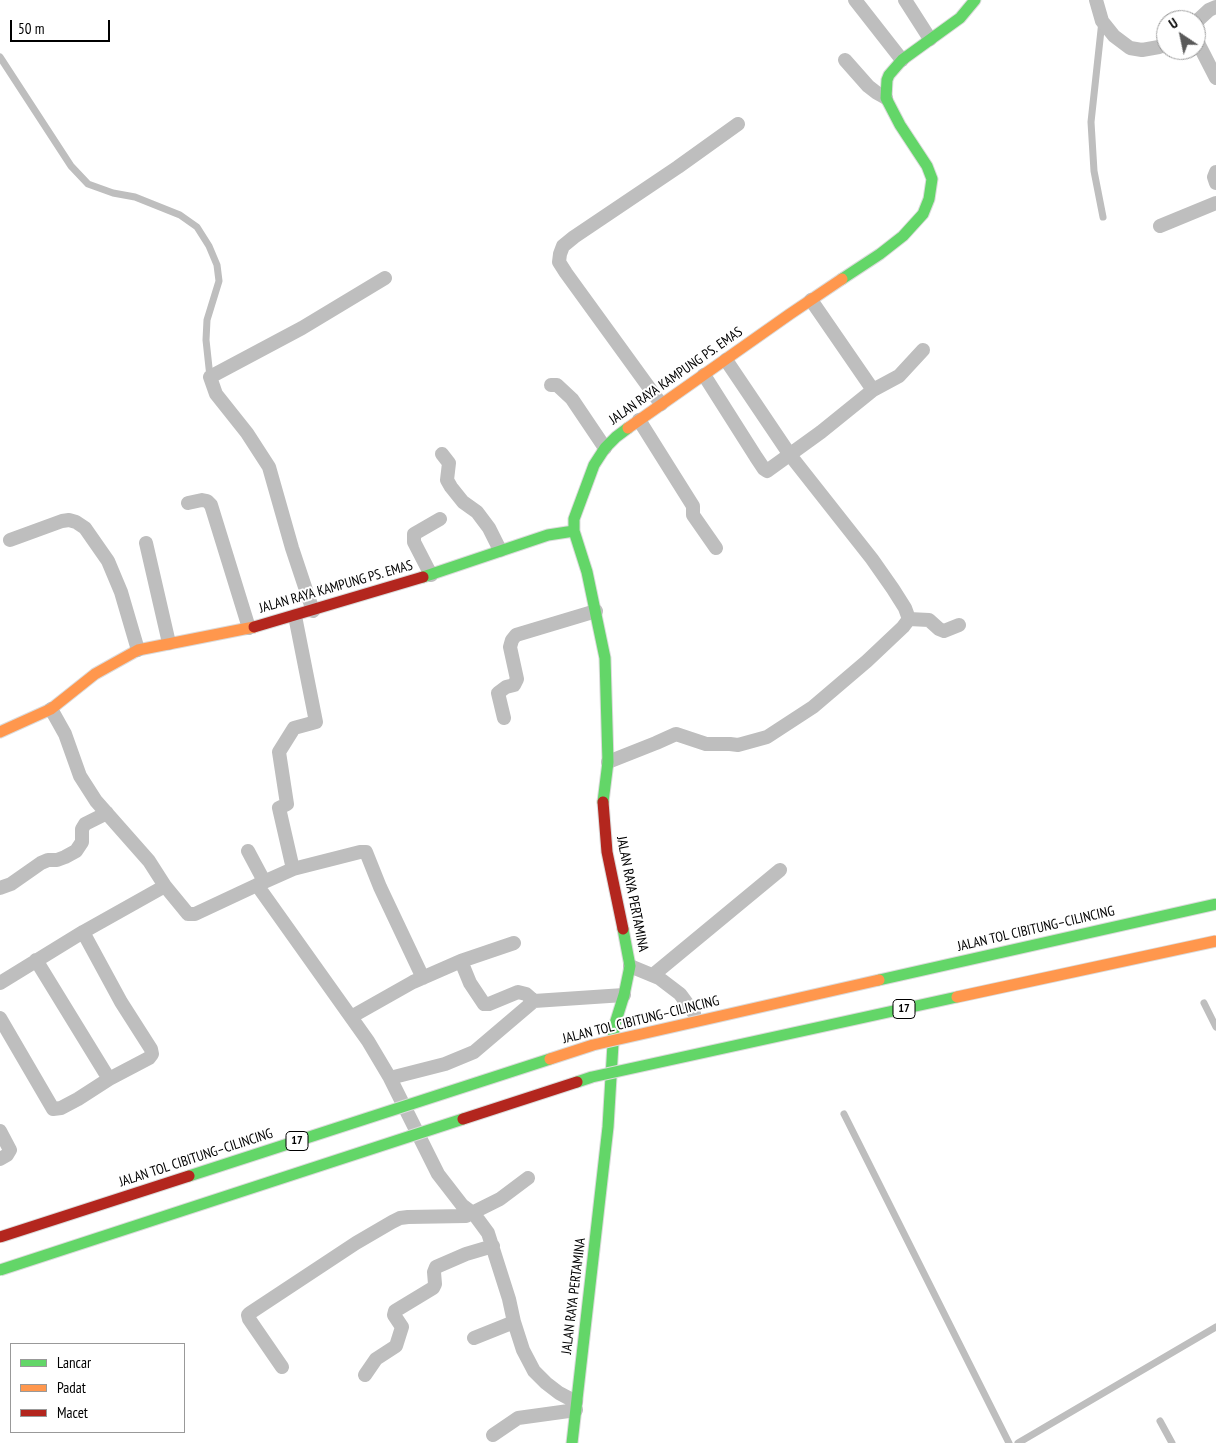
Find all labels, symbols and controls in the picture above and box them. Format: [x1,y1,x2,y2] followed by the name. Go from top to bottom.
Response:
[12,10,112,42] scale bar
[1156,10,1206,60] north arrow
[1165,14,1181,33] text: U
[18,19,44,38] text: 50 m
[606,324,746,428] street label: JALAN RAYA KAMPUNG PS. EMAS
[257,557,415,617] street label: JALAN RAYA KAMPUNG PS. EMAS
[613,835,651,953] street label: JALAN RAYA PERTAMINA
[956,903,1116,955] street label: JALAN TOL CIBITUNG–CILINCING
[561,992,721,1048] street label: JALAN TOL CIBITUNG–CILINCING
[893,1000,915,1019] road number: 17
[117,1125,275,1191] street label: JALAN TOL CIBITUNG–CILINCING
[286,1132,308,1150] road number: 17
[559,1237,589,1355] street label: JALAN RAYA PERTAMINA
[10,1343,185,1433] legend
[57,1353,91,1372] text: Lancar
[57,1378,86,1397] text: Padat
[57,1403,88,1422] text: Macet

